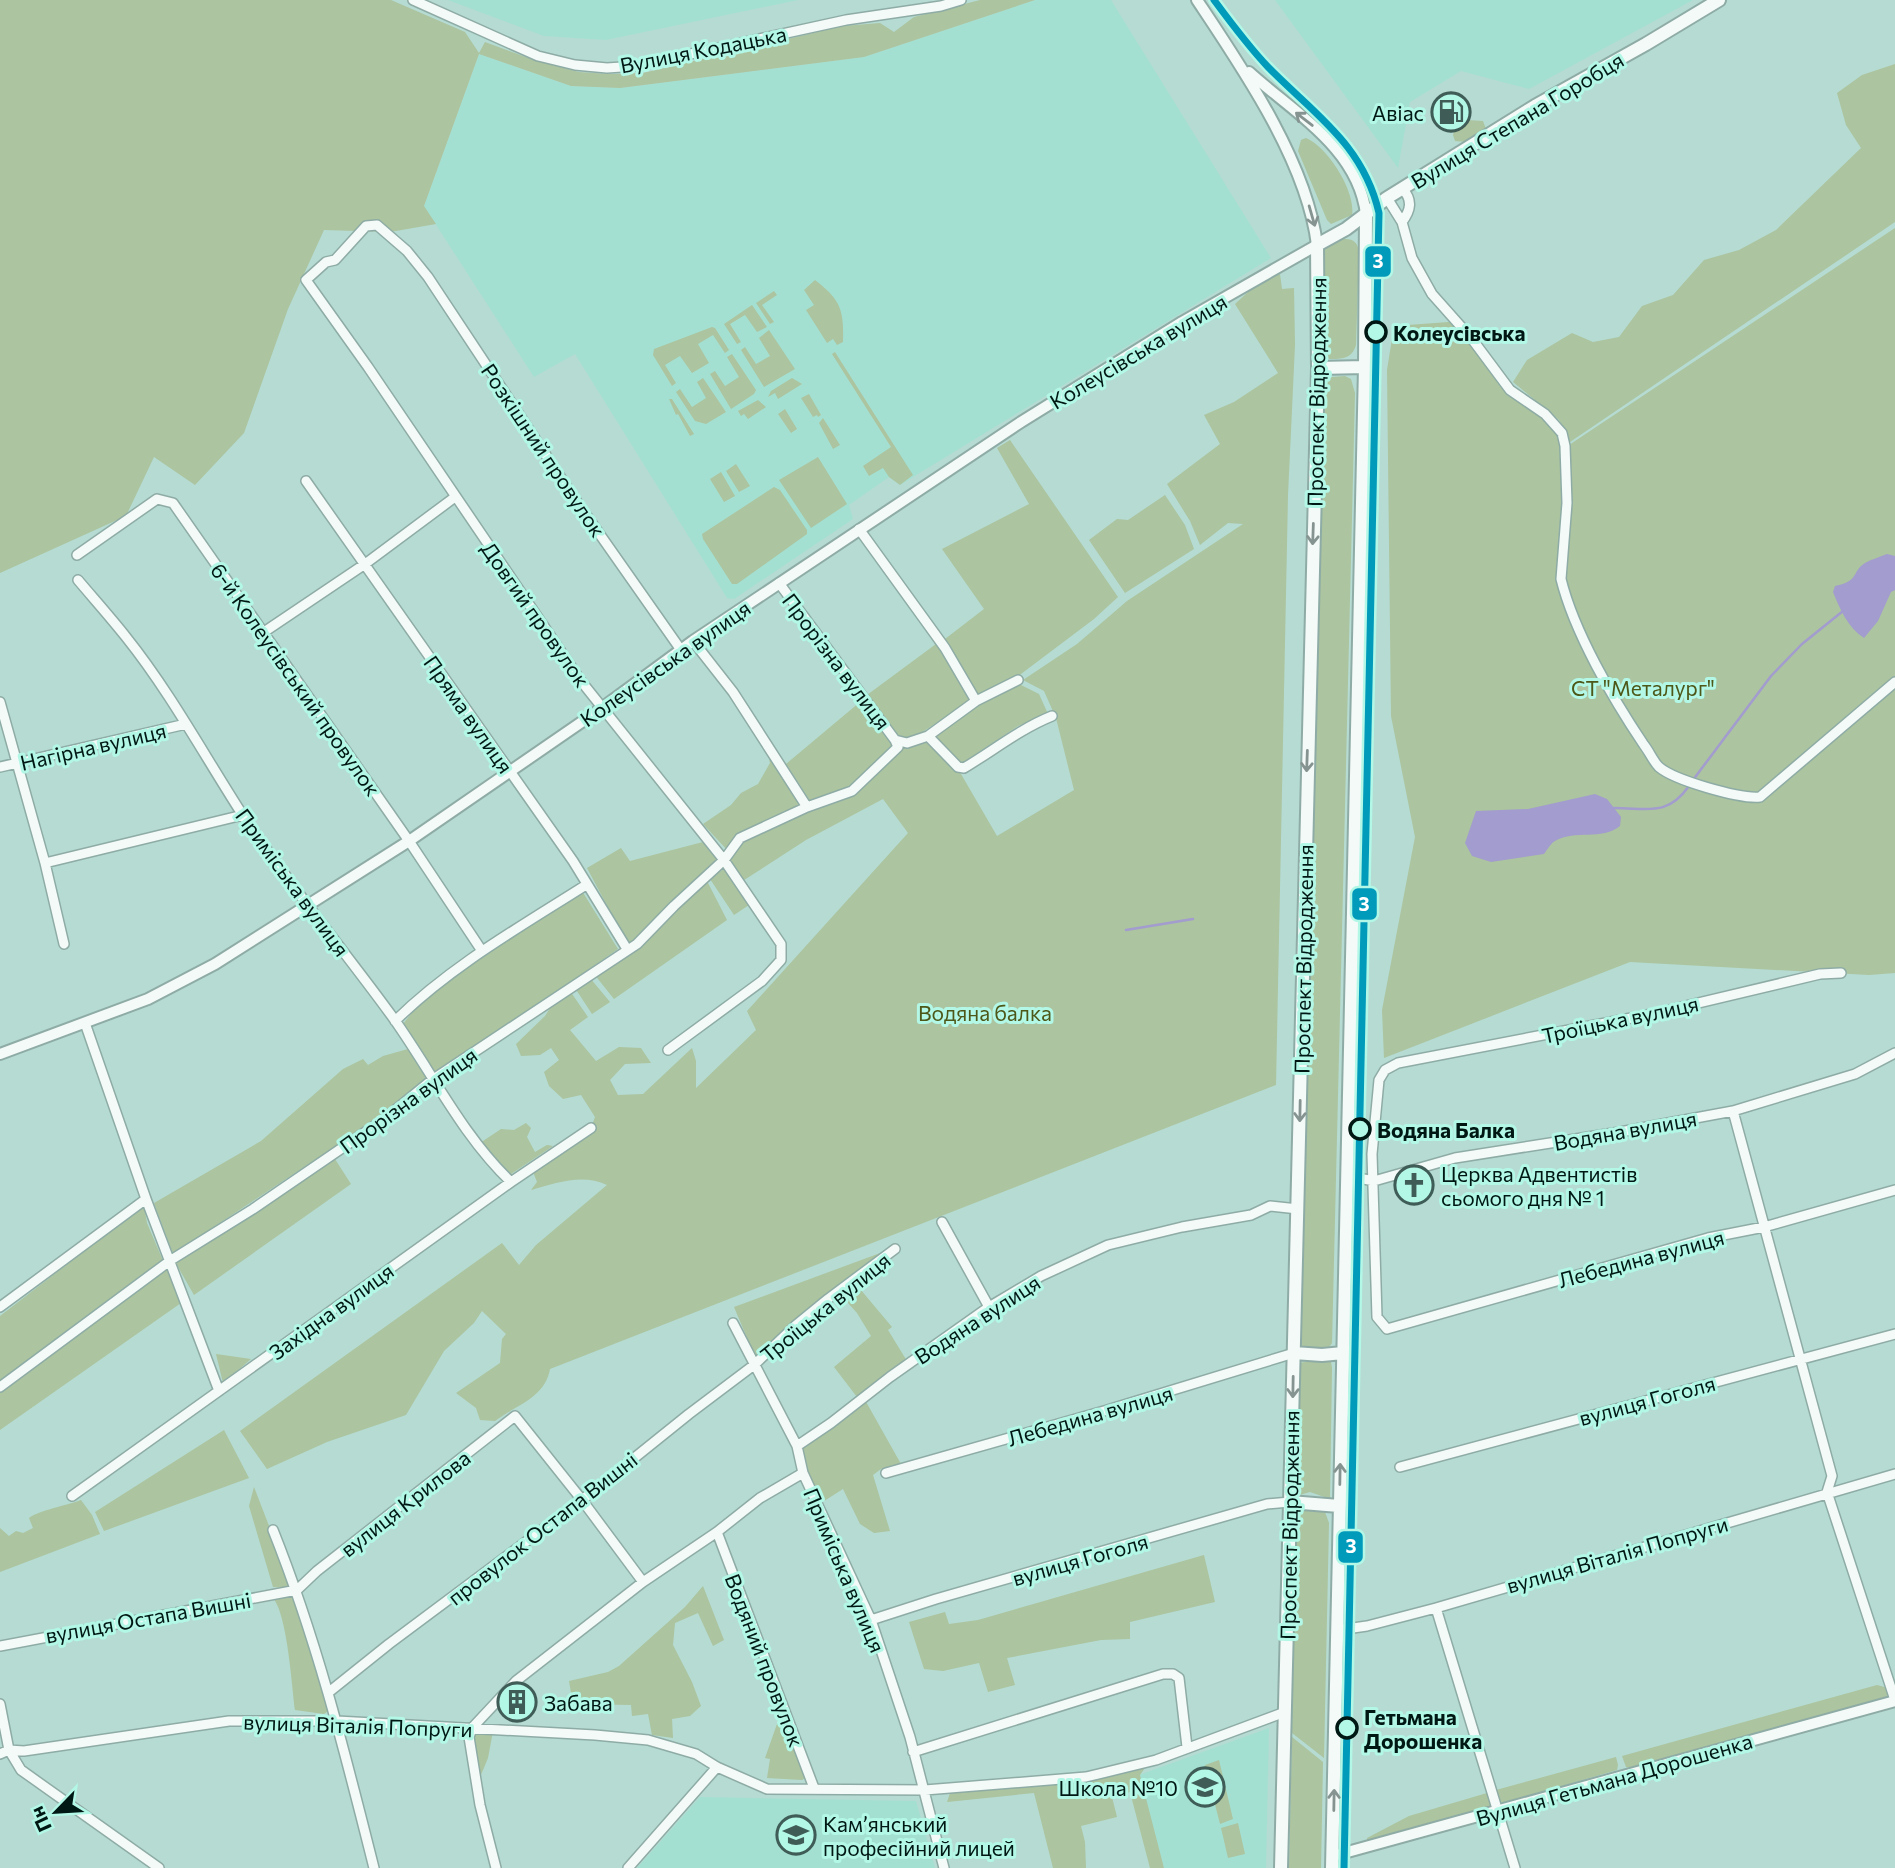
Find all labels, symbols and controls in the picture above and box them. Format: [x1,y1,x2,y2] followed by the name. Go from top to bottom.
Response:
[618,21,788,77] street label: Вулиця Кодацька
[1406,47,1628,193] street label: Вулиця Степана Горобця
[1430,91,1472,133] fuel station icon: Авіас
[1372,100,1424,125] place label: Авіас
[1295,111,1313,126] one-way arrow
[1306,205,1319,227] one-way arrow
[1364,245,1392,278] line badge: 3
[1372,249,1384,272] text: 3
[1301,277,1331,507] street label: Проспект Відродження
[1045,288,1231,414] street label: Колеусівська вулиця
[1393,320,1525,345] place label: Колеусівська
[1365,321,1387,343] marker: Колеусівська
[477,359,611,541] street label: Розкішний провулок
[1307,522,1320,545] one-way arrow
[477,537,595,691] street label: Довгий провулок
[206,558,386,800] street label: 6-й Колеусівський провулок
[778,588,896,734] street label: Прорізна вулиця
[575,595,755,731] street label: Колеусівська вулиця
[419,651,519,777] street label: Пряма вулиця
[1571,675,1715,700] park label: СТ "Металург"
[18,717,168,775] street label: Нагірна вулиця
[1301,749,1314,772] one-way arrow
[231,803,355,961] street label: Приміська вулиця
[1288,844,1318,1074] street label: Проспект Відродження
[1351,887,1378,921] line badge: 3
[1358,892,1370,915] text: 3
[1539,990,1701,1048] street label: Троїцька вулиця
[918,1000,1052,1025] park label: Водяна балка
[334,1042,482,1158] street label: Прорізна вулиця
[1293,1099,1307,1122] one-way arrow
[1552,1105,1698,1155] street label: Водяна вулиця
[1377,1117,1515,1142] place label: Водяна Балка
[1349,1118,1371,1140] marker: Водяна Балка
[1441,1161,1637,1210] place label: Церква Адвентистів сьомого дня № 1
[1393,1164,1435,1206] church icon: Церква Адвентистів сьомого дня № 1
[1555,1224,1727,1292] street label: Лебедина вулиця
[755,1247,895,1367] street label: Троїцька вулиця
[264,1258,398,1364] street label: Західна вулиця
[909,1269,1045,1369] street label: Водяна вулиця
[1576,1370,1718,1430] street label: вулиця Гоголя
[1286,1376,1299,1399] one-way arrow
[1005,1379,1175,1451] street label: Лебедина вулиця
[1274,1410,1304,1640] street label: Проспект Відродження
[335,1445,475,1561] street label: вулиця Крилова
[442,1446,642,1610] street label: провулок Остапа Вишні
[1333,1463,1347,1486] one-way arrow
[799,1484,891,1656] street label: Приміська вулиця
[1503,1510,1731,1598] street label: вулиця Віталія Попруги
[1009,1528,1151,1590] street label: вулиця Гоголя
[1337,1530,1364,1564] line badge: 3
[1345,1534,1357,1557] text: 3
[720,1570,810,1750] street label: Водяний провулок
[43,1587,253,1647] street label: вулиця Остапа Вишні
[496,1681,538,1723] building icon: Забава
[544,1690,613,1715] place label: Забава
[1364,1704,1482,1753] place label: Гетьмана Дорошенка
[243,1709,473,1741] street label: вулиця Віталія Попруги
[1336,1717,1358,1739] marker: Гетьмана Дорошенка
[1473,1728,1755,1830] street label: Вулиця Гетьмана Дорошенка
[1184,1766,1226,1808] school or university icon: Школа №10
[1059,1775,1178,1800] place label: Школа №10
[21,1777,91,1847] north arrow
[1327,1789,1340,1812] one-way arrow
[24,1803,56,1836] text: Пн
[823,1811,1015,1860] place label: Кам’янський професійний лицей
[775,1814,817,1856] school or university icon: Кам’янський професійний лицей

